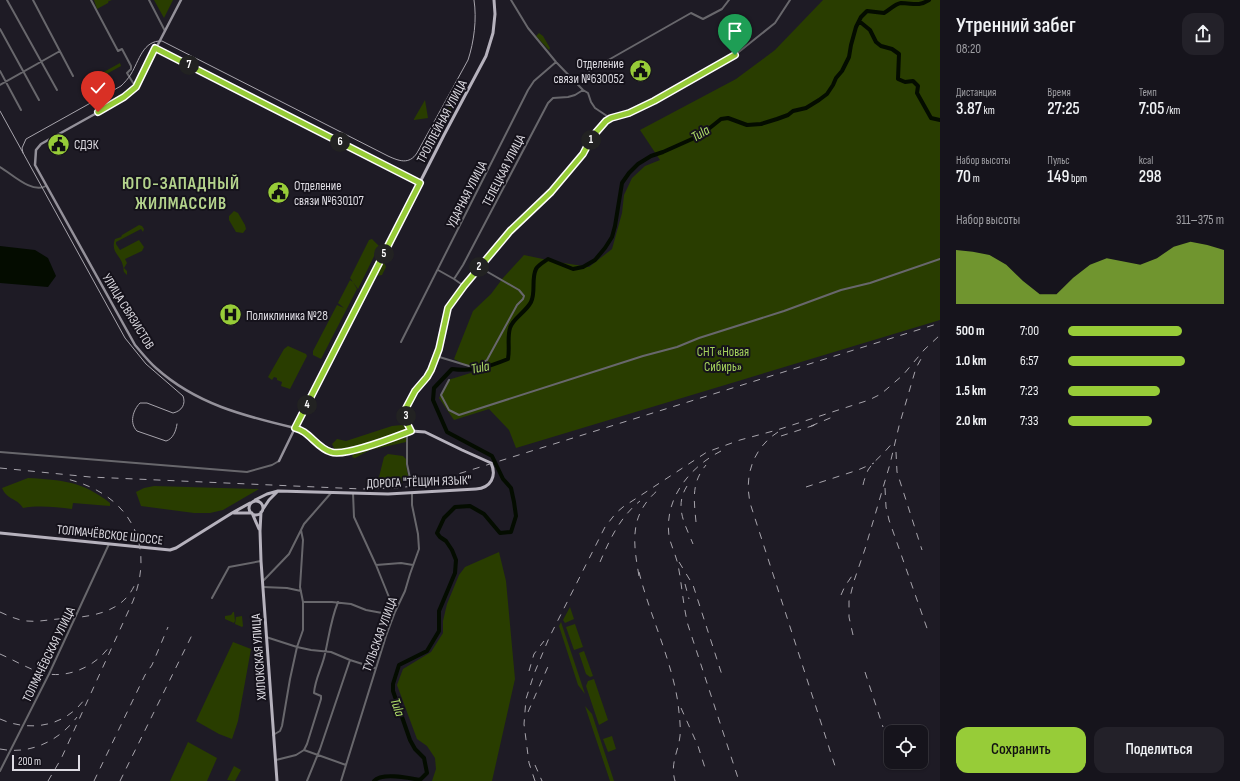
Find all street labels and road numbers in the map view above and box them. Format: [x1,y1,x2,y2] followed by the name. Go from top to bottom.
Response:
[413,77,471,166] street label: ТРОЛЛЕЙНАЯ УЛИЦА
[479,131,529,209] street label: ТЕЛЕЦКАЯ УЛИЦА
[443,158,491,231] street label: УДАРНАЯ УЛИЦА
[99,271,158,352] street label: УЛИЦА СВЯЗИСТОВ
[366,472,472,492] street label: ДОРОГА "ТЁЩИН ЯЗЫК"
[56,521,164,549] street label: ТОЛМАЧЁВСКОЕ ШОССЕ
[359,594,401,674] street label: ТУЛЬСКАЯ УЛИЦА
[19,604,79,705] street label: ТОЛМАЧЁВСКАЯ УЛИЦА
[248,613,270,702] street label: ХИЛОКСКАЯ УЛИЦА

